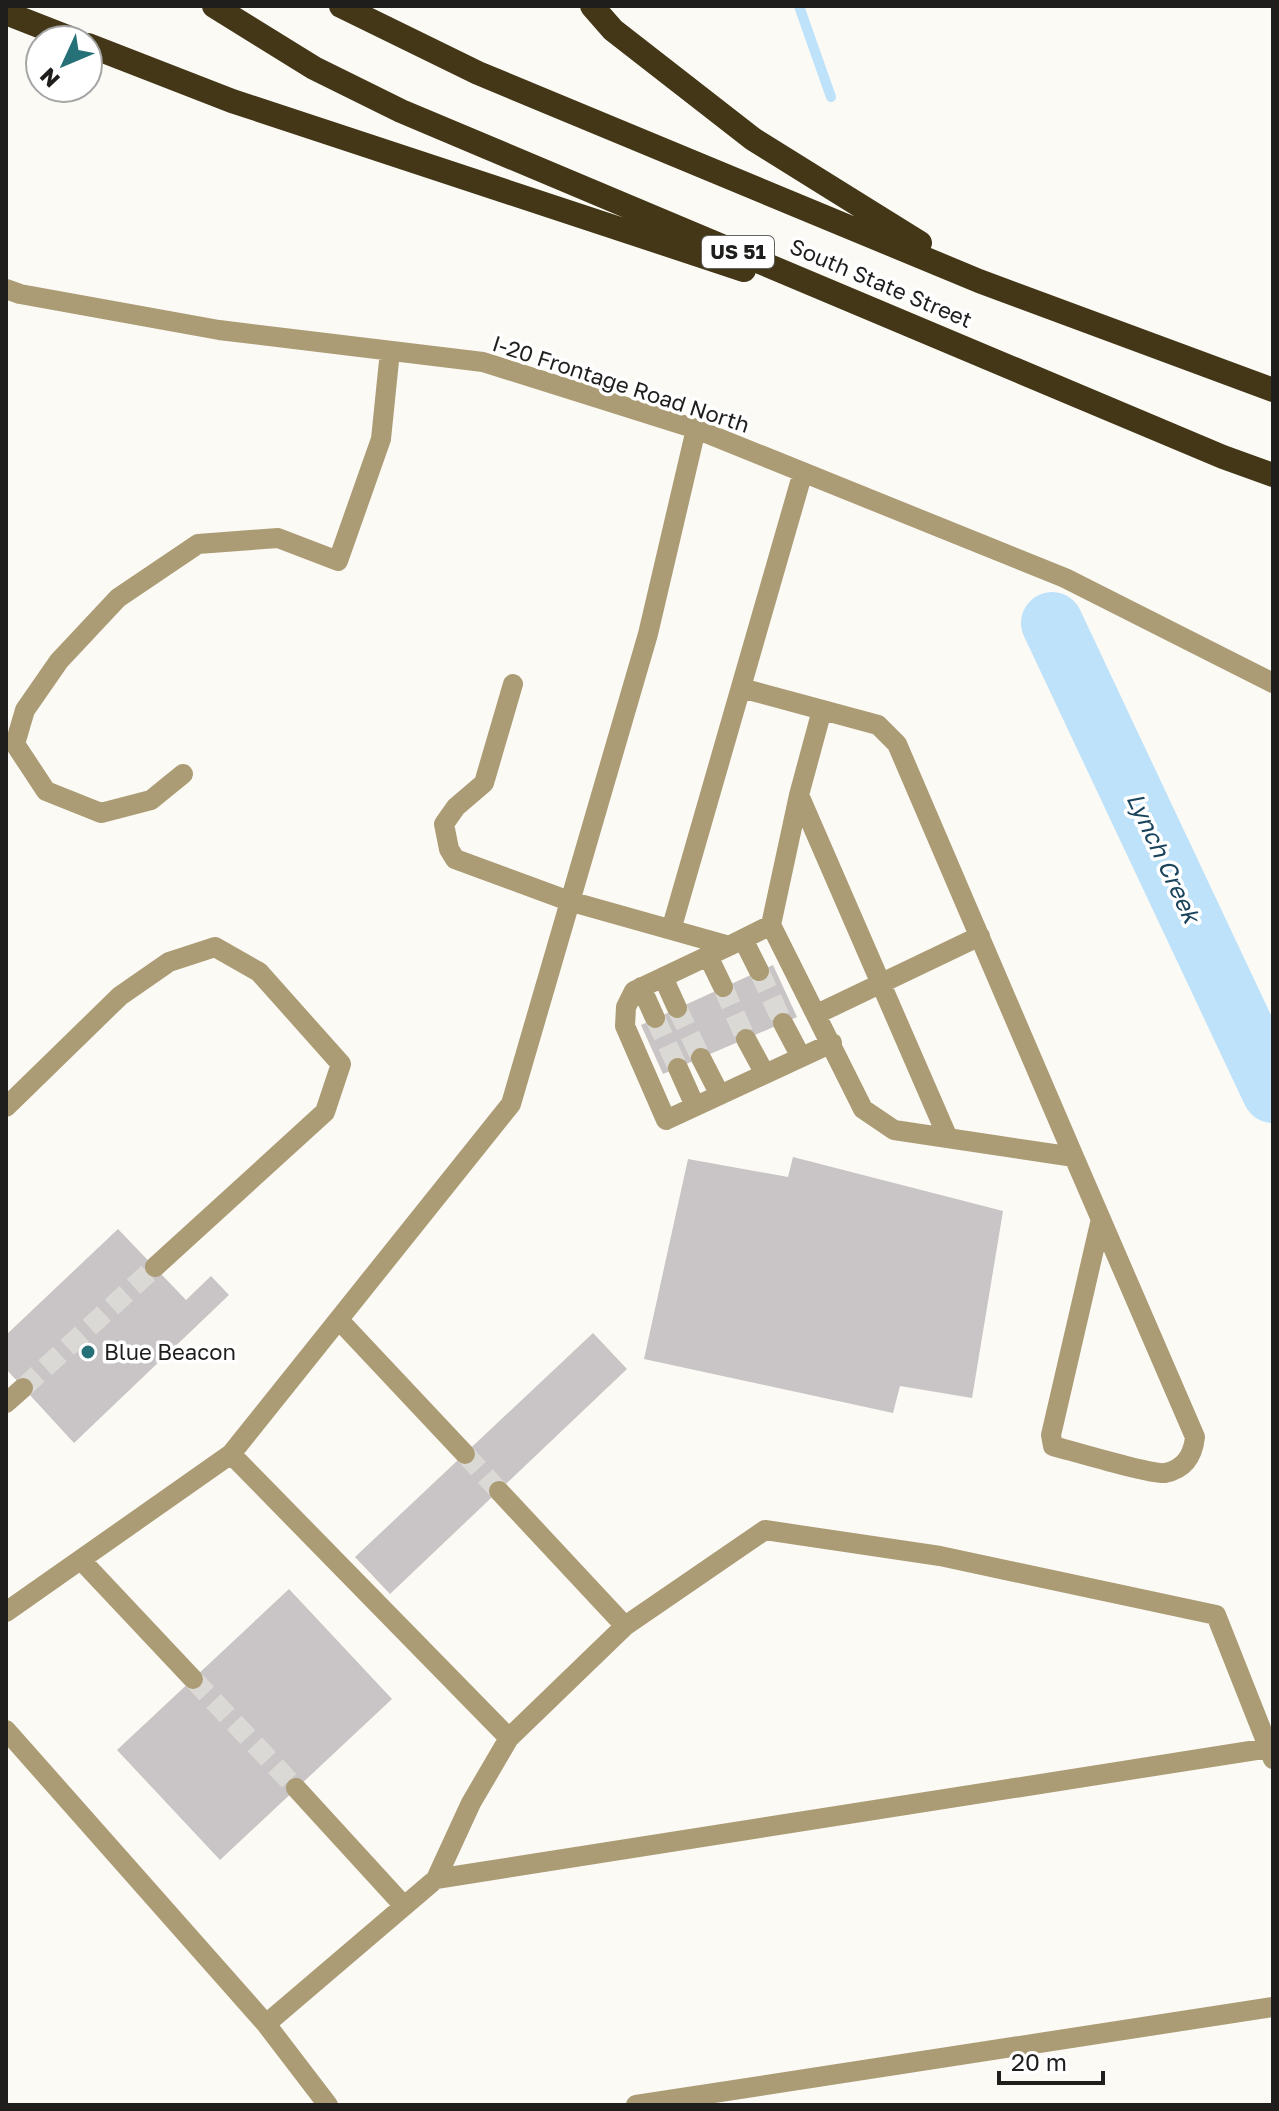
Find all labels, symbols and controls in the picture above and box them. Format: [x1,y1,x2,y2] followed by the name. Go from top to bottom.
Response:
[24,24,104,104] north arrow
[34,63,65,94] text: N
[786,232,976,333] street label: South State Street
[702,236,774,268] road number: US 51
[489,329,753,438] street label: I-20 Frontage Road North
[1121,788,1208,930] water label: Lynch Creek
[104,1338,236,1365] place label: Blue Beacon
[79,1343,97,1361] marker: Blue Beacon
[999,2035,1103,2085] scale bar
[1011,2047,1067,2076] text: 20 m

